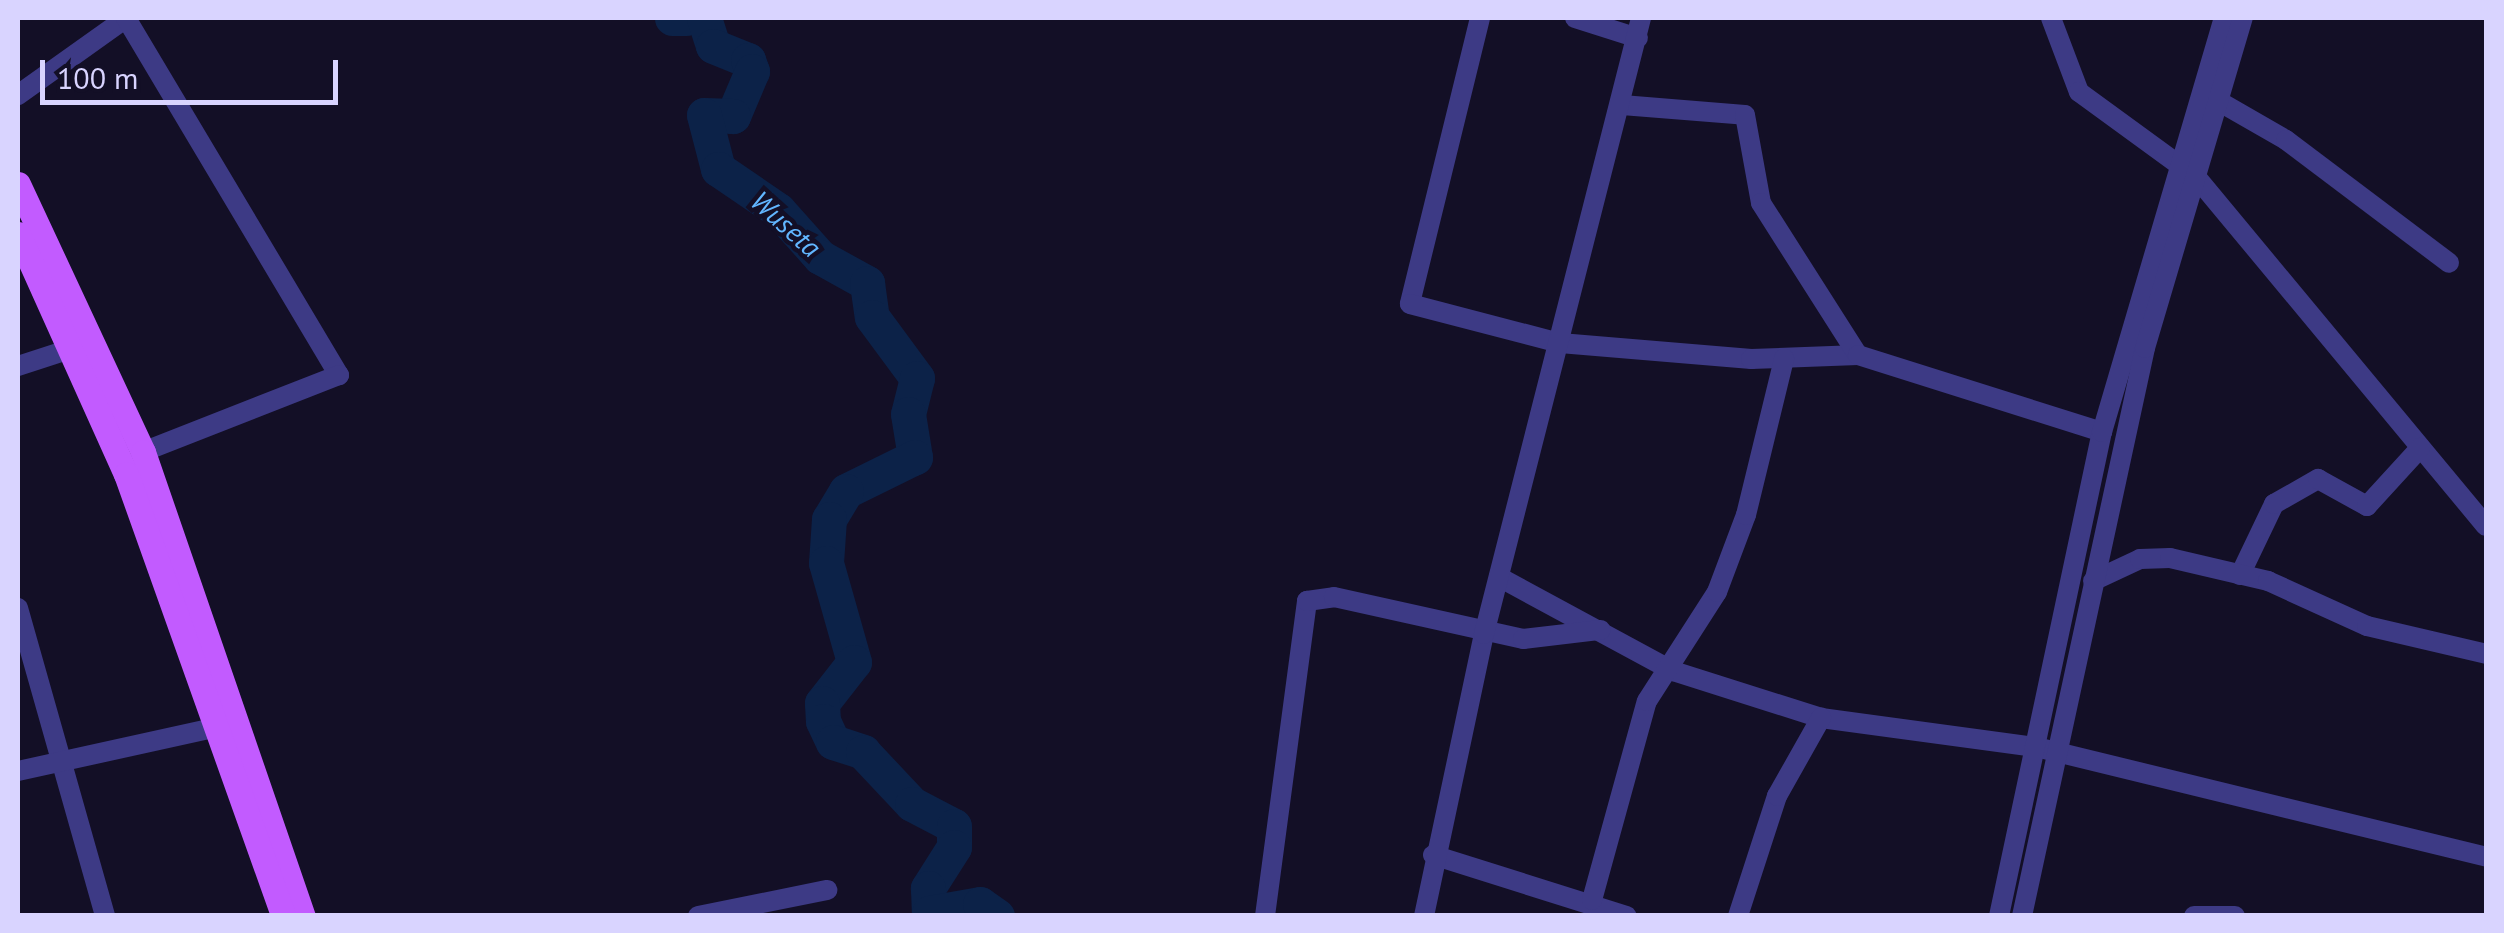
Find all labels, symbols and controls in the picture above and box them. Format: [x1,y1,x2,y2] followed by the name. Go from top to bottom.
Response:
[45,40,342,102] scale bar
[57,58,138,97] text: 100 m
[744,184,828,264] water label: Wuseta

